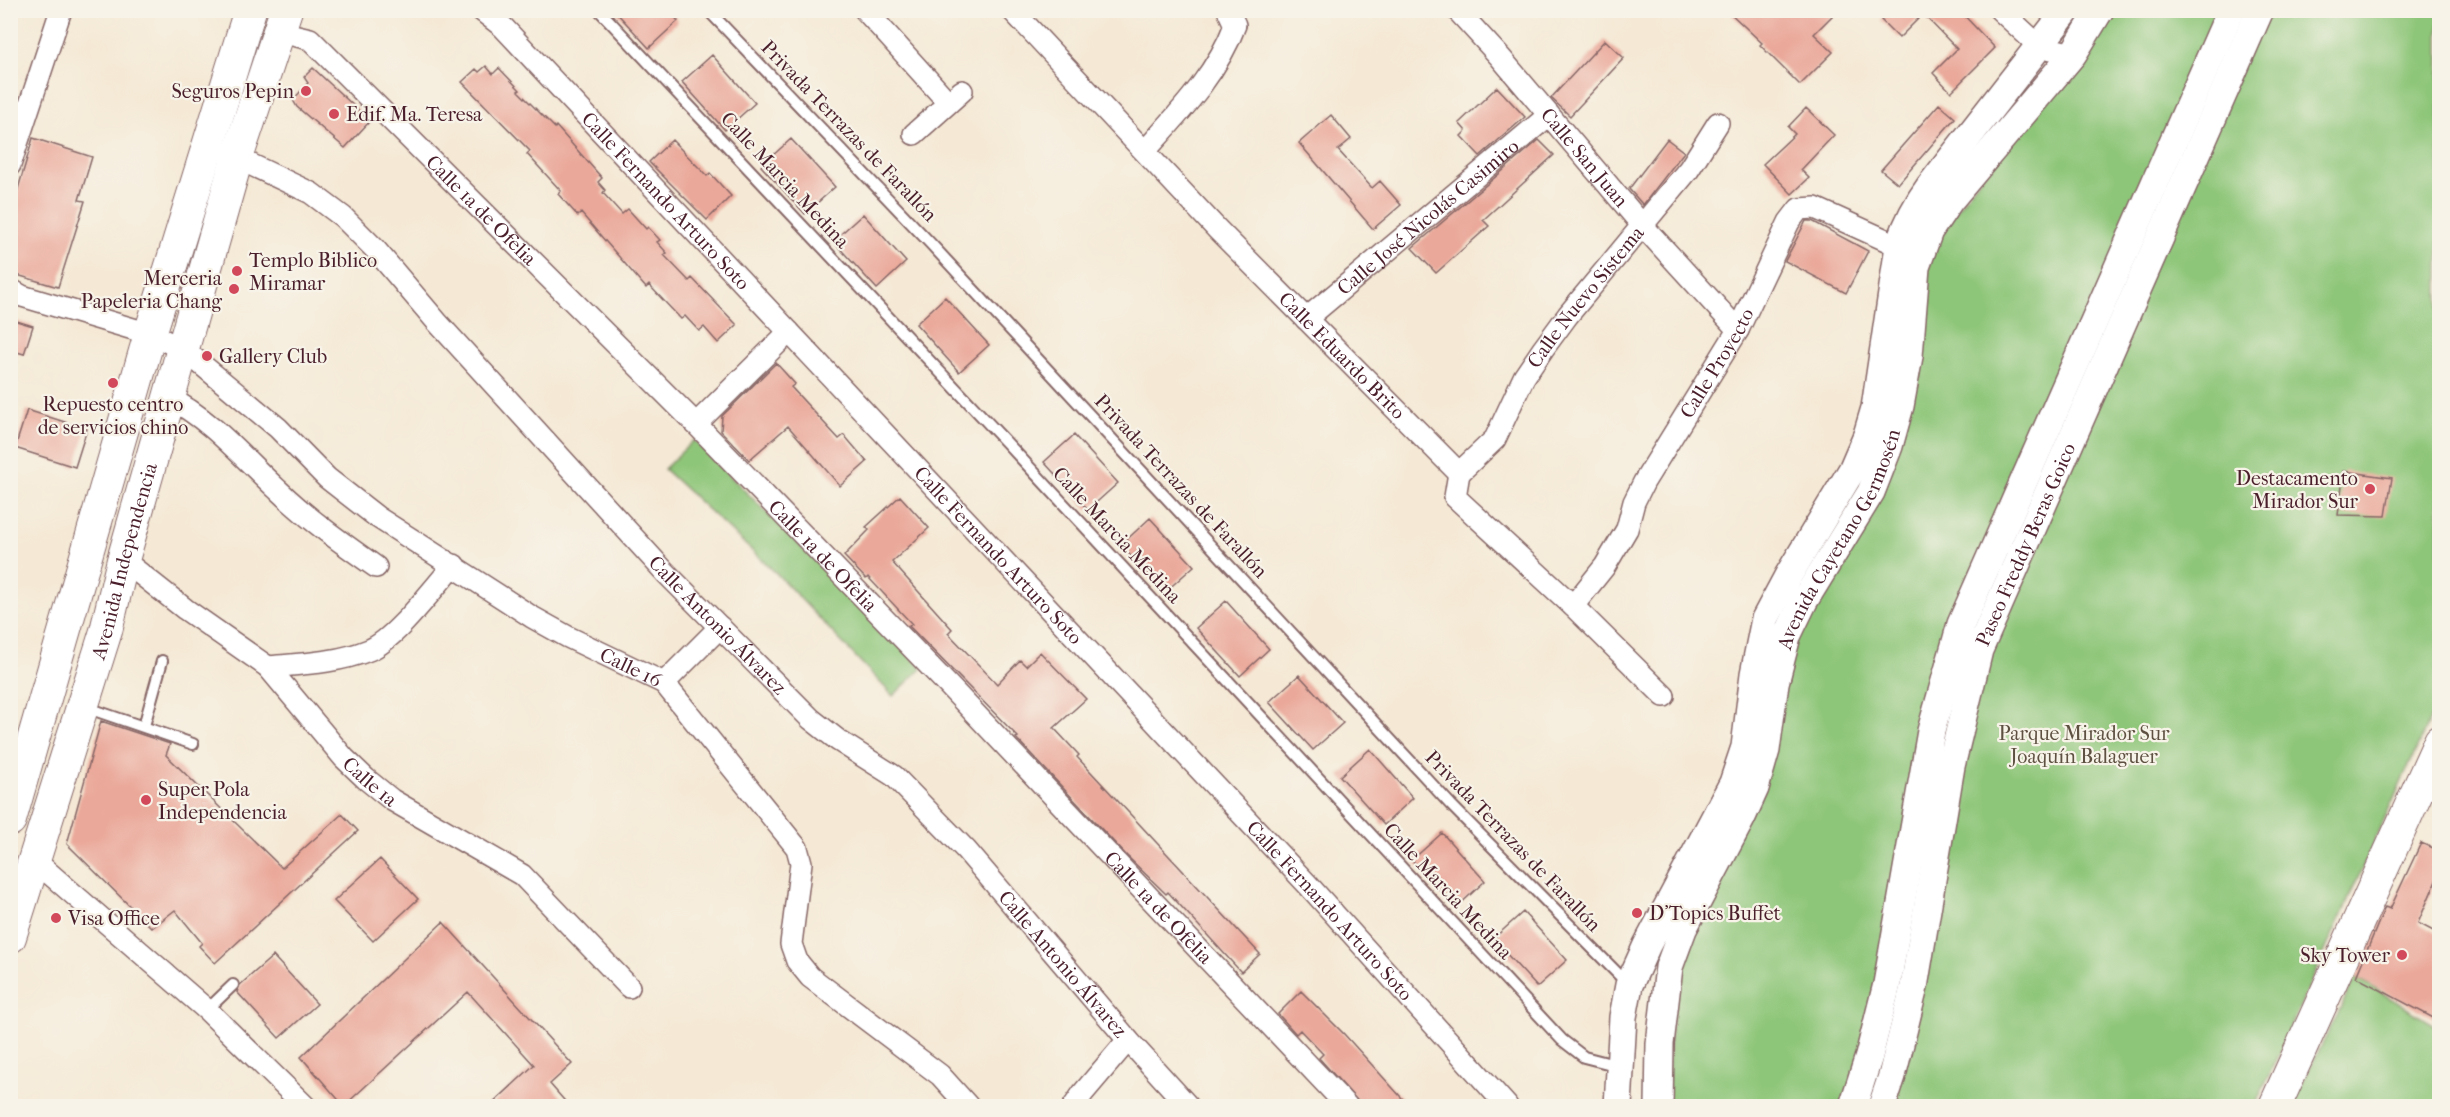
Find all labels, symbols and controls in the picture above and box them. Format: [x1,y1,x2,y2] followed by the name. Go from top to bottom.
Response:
[756,36,942,227] street label: Privada Terrazas de Farallón
[171,80,294,103] place label: Seguros Pepin
[299,84,313,98] marker: Seguros Pepin
[346,103,483,126] place label: Edif. Ma. Teresa
[1536,103,1633,212] street label: Calle San Juan
[327,107,341,121] marker: Edif. Ma. Teresa
[577,107,755,294] street label: Calle Fernando Arturo Soto
[716,107,855,253] street label: Calle Marcia Medina
[1332,134,1523,299] street label: Calle José Nicolás Casimiro
[422,150,542,270] street label: Calle 1a de Ofelia
[1522,221,1649,372] street label: Calle Nuevo Sistema
[249,249,377,295] place label: Templo Biblico Miramar
[230,264,244,278] marker: Templo Biblico Miramar
[81,267,223,313] place label: Merceria Papeleria Chang
[227,282,241,296] marker: Merceria Papeleria Chang
[1274,287,1410,424] street label: Calle Eduardo Brito
[1675,304,1758,422] street label: Calle Proyecto
[219,345,327,368] place label: Gallery Club
[200,349,214,363] marker: Gallery Club
[106,376,120,390] marker: Repuesto centro de servicios chino
[1090,389,1272,583] street label: Privada Terrazas de Farallón
[38,393,188,439] place label: Repuesto centro de servicios chino
[1772,426,1905,653] street label: Avenida Cayetano Germosén
[1971,439,2080,650] street label: Paseo Freddy Beras Goico
[86,459,162,663] street label: Avenida Independencia
[910,461,1087,649] street label: Calle Fernando Arturo Soto
[1048,462,1187,608] street label: Calle Marcia Medina
[2236,467,2358,513] place label: Destacamento Mirador Sur
[2363,482,2377,496] marker: Destacamento Mirador Sur
[764,495,883,617] street label: Calle 1a de Ofelia
[644,551,791,699] street label: Calle Antonio Álvarez
[596,643,666,692] street label: Calle 16
[1998,722,2170,768] park label: Parque Mirador Sur Joaquín Balaguer
[1420,746,1606,937] street label: Privada Terrazas de Farallón
[338,752,402,812] street label: Calle 1a
[158,778,287,824] place label: Super Pola Independencia
[139,793,153,807] marker: Super Pola Independencia
[1242,816,1418,1005] street label: Calle Fernando Arturo Soto
[1379,818,1518,964] street label: Calle Marcia Medina
[1100,846,1218,969] street label: Calle 1a de Ofelia
[994,886,1132,1042] street label: Calle Antonio Álvarez
[1649,902,1781,925] place label: D'Topics Buffet
[1630,906,1644,920] marker: D'Topics Buffet
[67,907,160,930] place label: Visa Office
[49,911,63,925] marker: Visa Office
[2300,944,2390,967] place label: Sky Tower
[2395,948,2409,962] marker: Sky Tower

